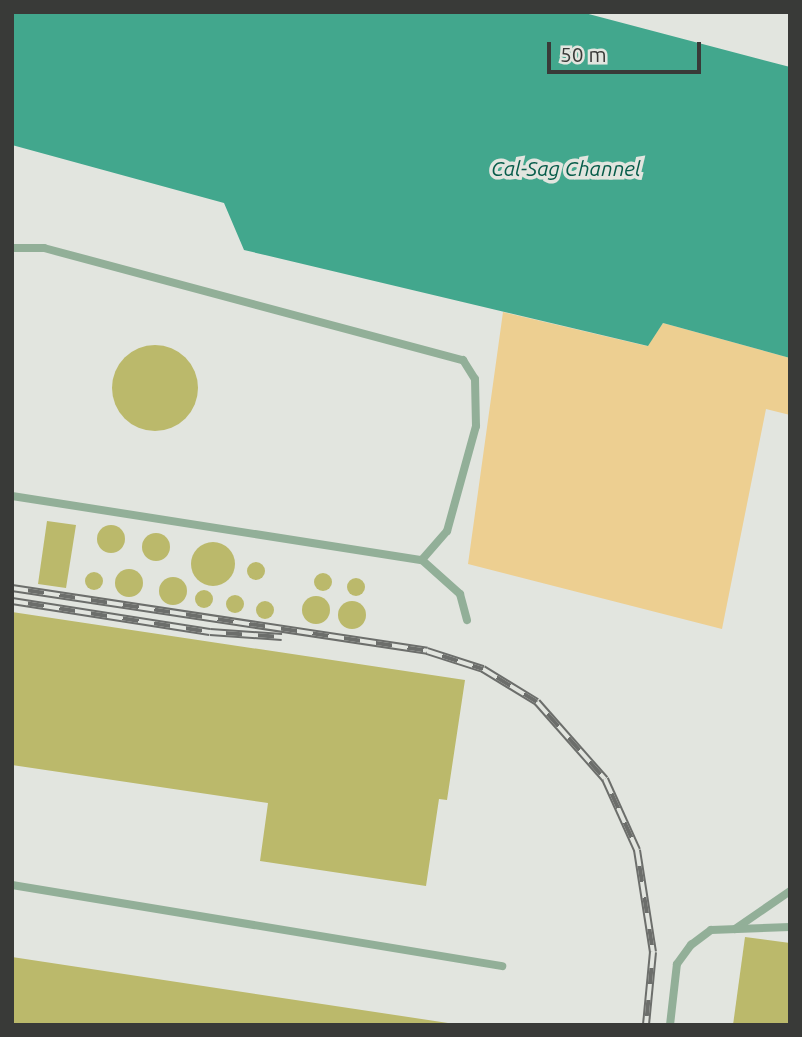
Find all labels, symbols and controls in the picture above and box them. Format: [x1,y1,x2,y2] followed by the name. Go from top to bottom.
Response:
[550,28,704,72] scale bar
[560,42,607,66] text: 50 m
[491,155,641,181] water label: Cal-Sag Channel

